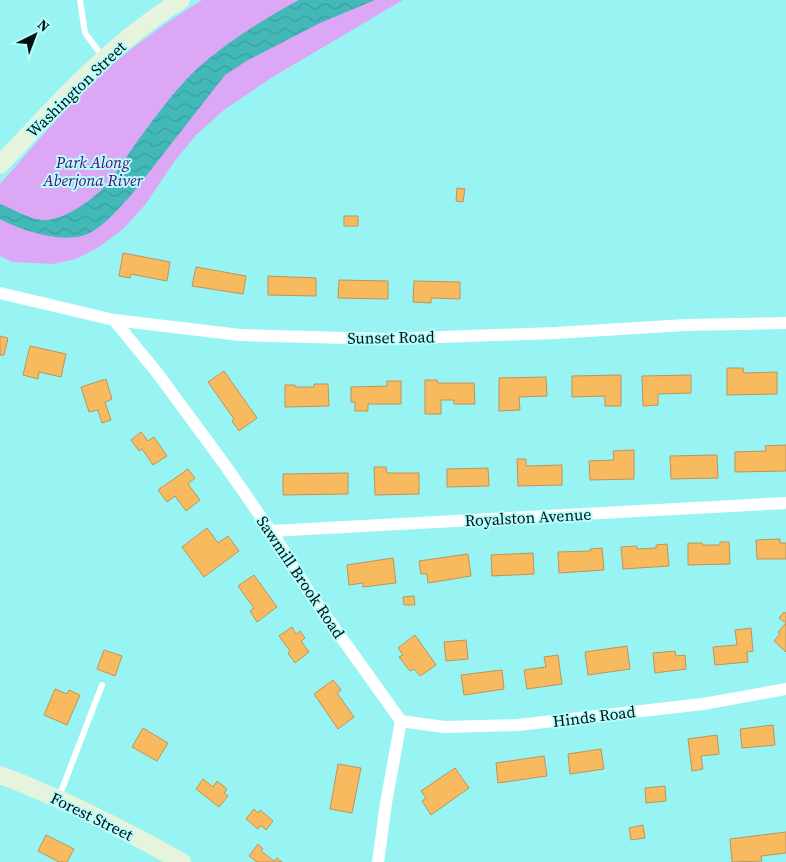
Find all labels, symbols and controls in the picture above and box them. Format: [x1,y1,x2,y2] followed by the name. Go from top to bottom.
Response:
[10,10,60,60] north arrow
[33,14,54,36] text: N
[21,35,131,142] street label: Washington Street
[42,151,143,191] park label: Park Along Aberjona River
[347,325,435,349] street label: Sunset Road
[464,503,592,531] street label: Royalston Avenue
[252,511,350,643] street label: Sawmill Brook Road
[551,700,637,732] street label: Hinds Road
[47,787,138,846] street label: Forest Street

